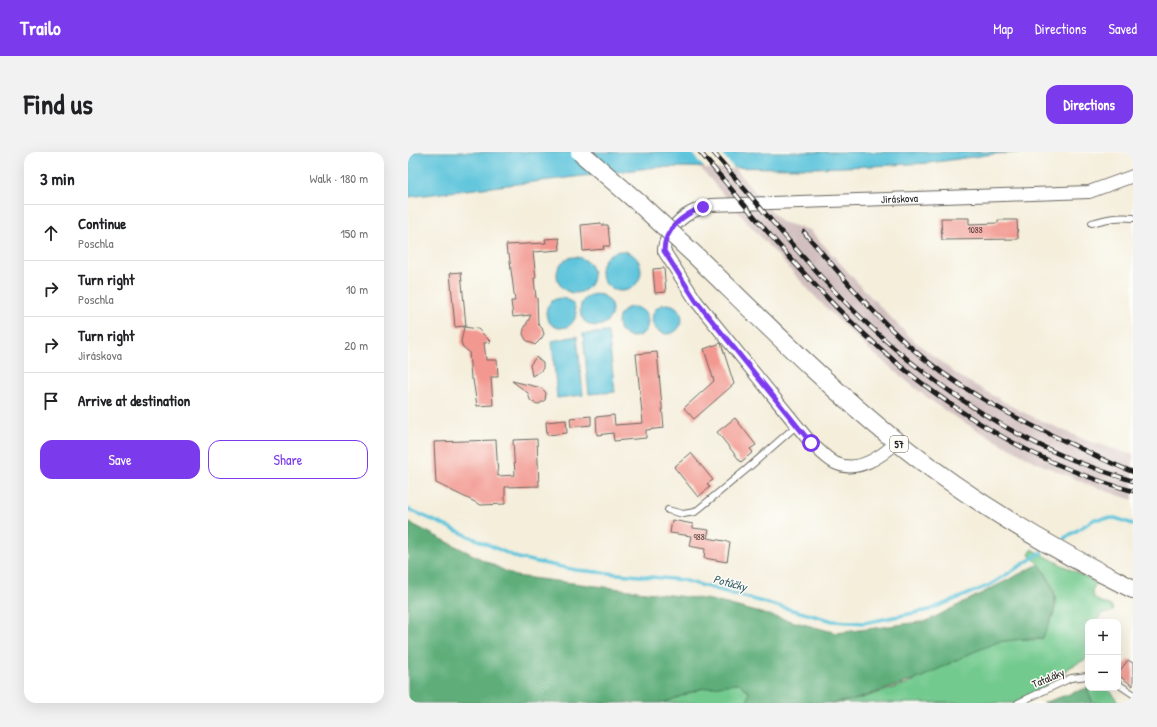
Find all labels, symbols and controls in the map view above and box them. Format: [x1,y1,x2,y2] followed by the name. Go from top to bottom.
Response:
[20,15,61,41] text: Trailo
[993,19,1013,38] text: Map
[1035,19,1086,38] text: Directions
[1108,19,1137,38] text: Saved
[24,85,93,123] text: Find us
[1046,85,1133,124] button: Directions
[40,167,75,190] text: 3 min
[309,169,368,187] text: Walk · 180 m
[881,191,919,206] street label: Jiráskova
[694,198,712,216] route end
[78,213,126,234] text: Continue
[40,222,62,244] icon: ahead
[340,224,368,242] text: 150 m
[967,224,983,236] house number: 1088
[78,234,114,252] text: Poschla
[78,269,134,290] text: Turn right
[40,278,62,300] icon: right
[346,280,368,298] text: 10 m
[78,290,114,308] text: Poschla
[78,325,134,346] text: Turn right
[40,334,62,356] icon: right
[344,336,368,354] text: 20 m
[78,346,122,364] text: Jiráskova
[40,390,62,412] icon: arrive
[78,390,190,411] text: Arrive at destination
[802,434,820,452] route start
[890,436,908,452] road number: 57
[40,440,200,479] button: Save
[208,440,368,479] button: Share
[693,531,705,543] house number: 988
[711,570,751,596] water label: Potůčky
[1085,619,1121,691] map controls
[1085,619,1121,655] button: +
[1085,655,1121,691] button: −
[1030,665,1067,691] street label: Tataláky

